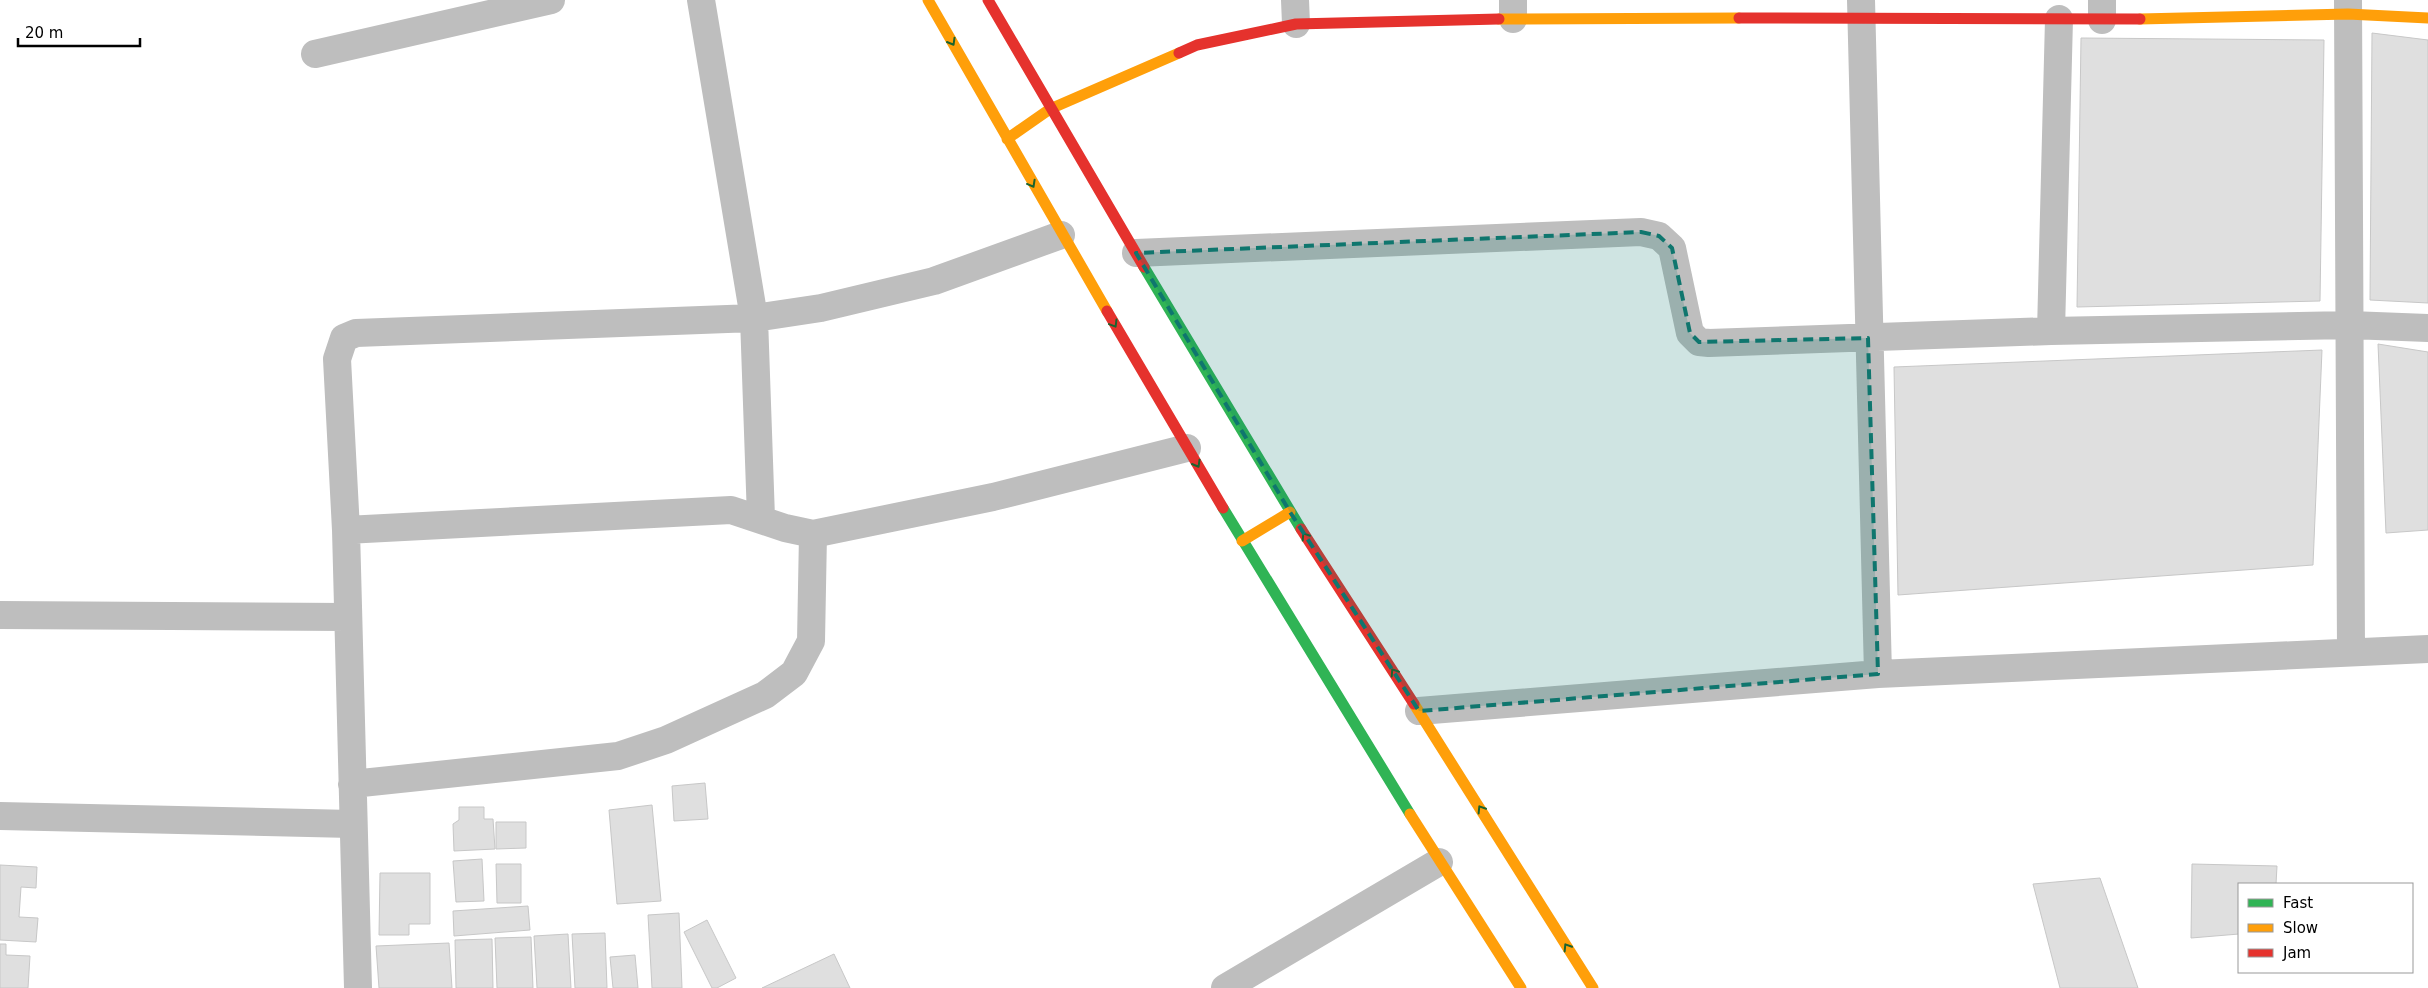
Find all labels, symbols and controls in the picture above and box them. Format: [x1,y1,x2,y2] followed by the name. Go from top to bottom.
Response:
[18,15,140,47] scale bar
[25,24,63,42] text: 20 m
[946,37,956,46] one-way arrow
[1026,178,1036,187] one-way arrow
[1108,319,1118,328] one-way arrow
[1190,459,1200,468] one-way arrow
[1302,532,1311,541] one-way arrow
[1390,668,1400,677] one-way arrow
[1477,806,1487,815] one-way arrow
[2238,883,2413,973] legend
[2283,894,2313,912] text: Fast
[2283,919,2318,937] text: Slow
[1564,943,1573,952] one-way arrow
[2282,944,2311,962] text: Jam

